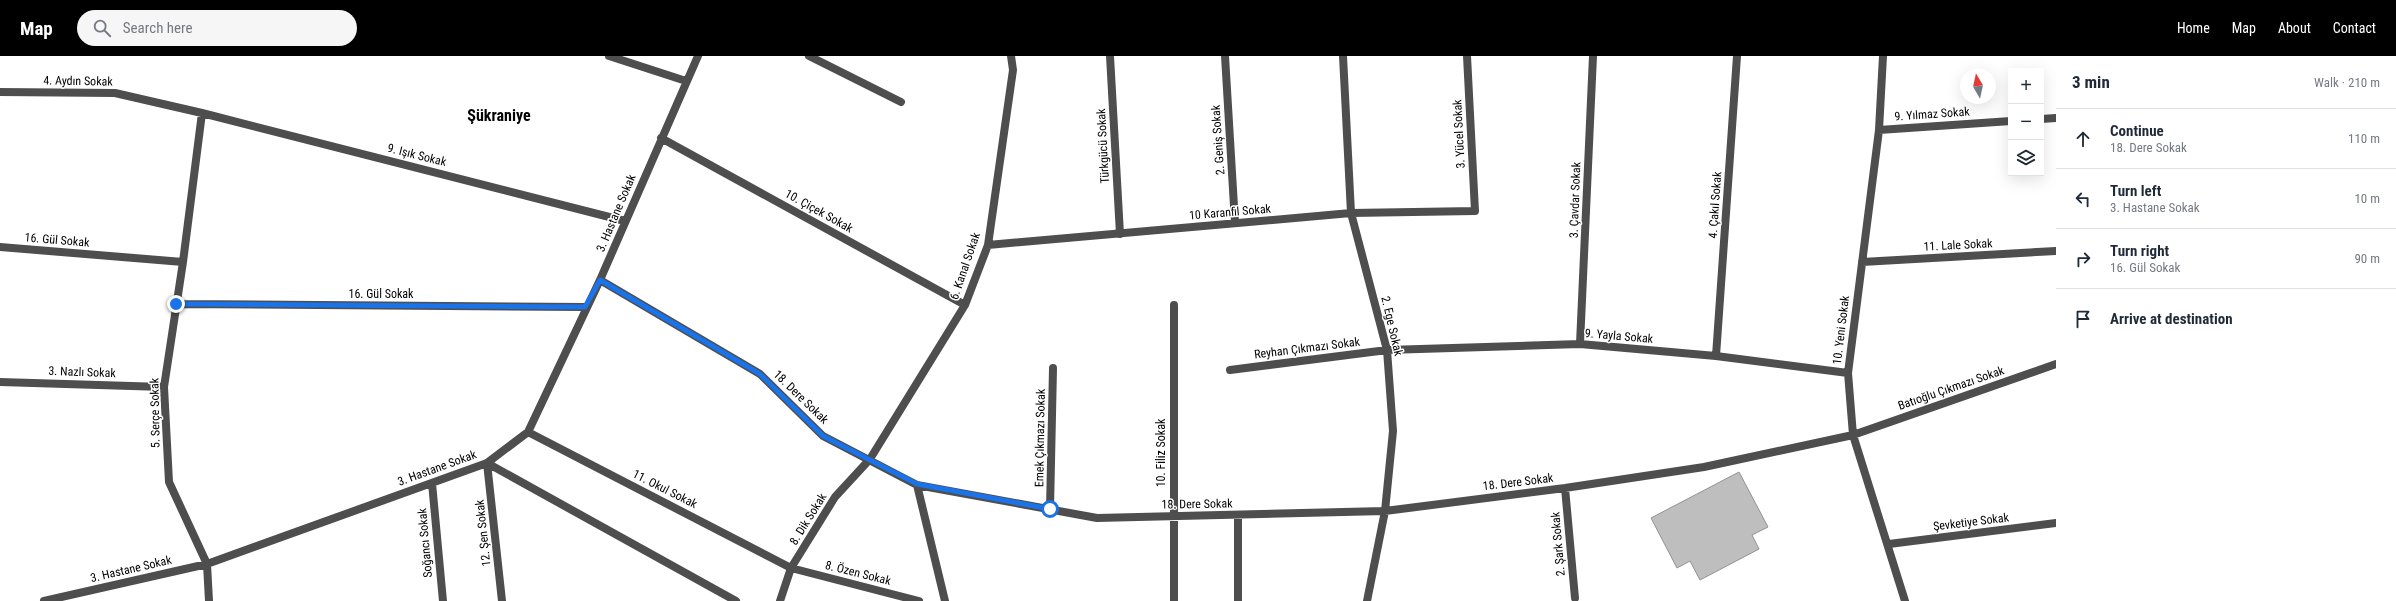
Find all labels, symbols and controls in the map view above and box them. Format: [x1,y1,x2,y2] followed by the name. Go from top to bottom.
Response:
[77,10,357,46] search box
[20,17,53,40] text: Map
[91,17,113,39] icon: search
[123,19,193,37] text: Search here
[2177,20,2210,36] text: Home
[2232,20,2256,36] text: Map
[2278,20,2311,36] text: About
[2333,20,2376,36] text: Contact
[1960,68,1996,104] north arrow
[2008,68,2044,176] map controls
[2008,68,2044,104] button: +
[2072,72,2110,92] text: 3 min
[43,73,113,89] street label: 4. Aydın Sokak
[2314,75,2380,90] text: Walk · 210 m
[1450,98,1468,169] street label: 3. Yücel Sokak
[1209,104,1227,175] street label: 2. Geniş Sokak
[1894,104,1971,124] street label: 9. Yılmaz Sokak
[2008,104,2044,140] button: −
[467,106,531,125] district label: Şükraniye
[1094,108,1112,184] street label: Türkgücü Sokak
[2110,122,2164,140] text: Continue
[2072,128,2094,150] icon: ahead
[2348,131,2380,146] text: 110 m
[2008,140,2044,176] button: layers
[2110,140,2187,155] text: 18. Dere Sokak
[386,141,448,169] street label: 9. Işık Sokak
[1567,161,1583,238] street label: 3. Çavdar Sokak
[1706,171,1724,239] street label: 4. Çakıl Sokak
[593,172,639,254] street label: 3. Hastane Sokak
[2110,182,2161,200] text: Turn left
[783,187,856,236] street label: 10. Çiçek Sokak
[2072,188,2094,210] icon: left
[2354,191,2380,206] text: 10 m
[2110,200,2200,215] text: 3. Hastane Sokak
[1189,201,1272,223] street label: 10 Karanfil Sokak
[24,230,91,250] street label: 16. Gül Sokak
[947,230,983,301] street label: 6. Kanal Sokak
[1923,236,1993,254] street label: 11. Lale Sokak
[2110,242,2169,260] text: Turn right
[2072,248,2094,270] icon: right
[2354,251,2380,266] text: 90 m
[2110,260,2180,275] text: 16. Gül Sokak
[349,287,414,301] street label: 16. Gül Sokak
[1830,294,1852,365] street label: 10. Yeni Sokak
[167,295,185,313] route end
[1378,295,1406,358] street label: 2. Ege Sokak
[2072,308,2094,330] icon: arrive
[2110,310,2233,328] text: Arrive at destination
[1584,326,1654,346] street label: 9. Yayla Sokak
[1253,334,1361,361] street label: Reyhan Çıkmazı Sokak
[1896,363,2006,413] street label: Batıoğlu Çıkmazı Sokak
[48,364,117,380] street label: 3. Nazlı Sokak
[771,367,832,427] street label: 18. Dere Sokak
[147,377,163,448] street label: 5. Serçe Sokak
[1032,388,1048,487] street label: Emek Çıkmazı Sokak
[1154,418,1168,487] street label: 10. Filiz Sokak
[396,447,479,489] street label: 3. Hastane Sokak
[630,467,700,512] street label: 11. Okul Sokak
[1482,471,1555,493] street label: 18. Dere Sokak
[787,490,830,547] street label: 8. Dik Sokak
[1161,496,1233,512] street label: 18. Dere Sokak
[472,498,493,567] street label: 12. Şen Sokak
[1041,500,1059,518] route start
[415,507,435,578] street label: Soğancı Sokak
[1932,510,2010,534] street label: Şevketiye Sokak
[1548,511,1568,577] street label: 2. Şark Sokak
[89,553,173,585] street label: 3. Hastane Sokak
[824,557,893,588] street label: 8. Özen Sokak

